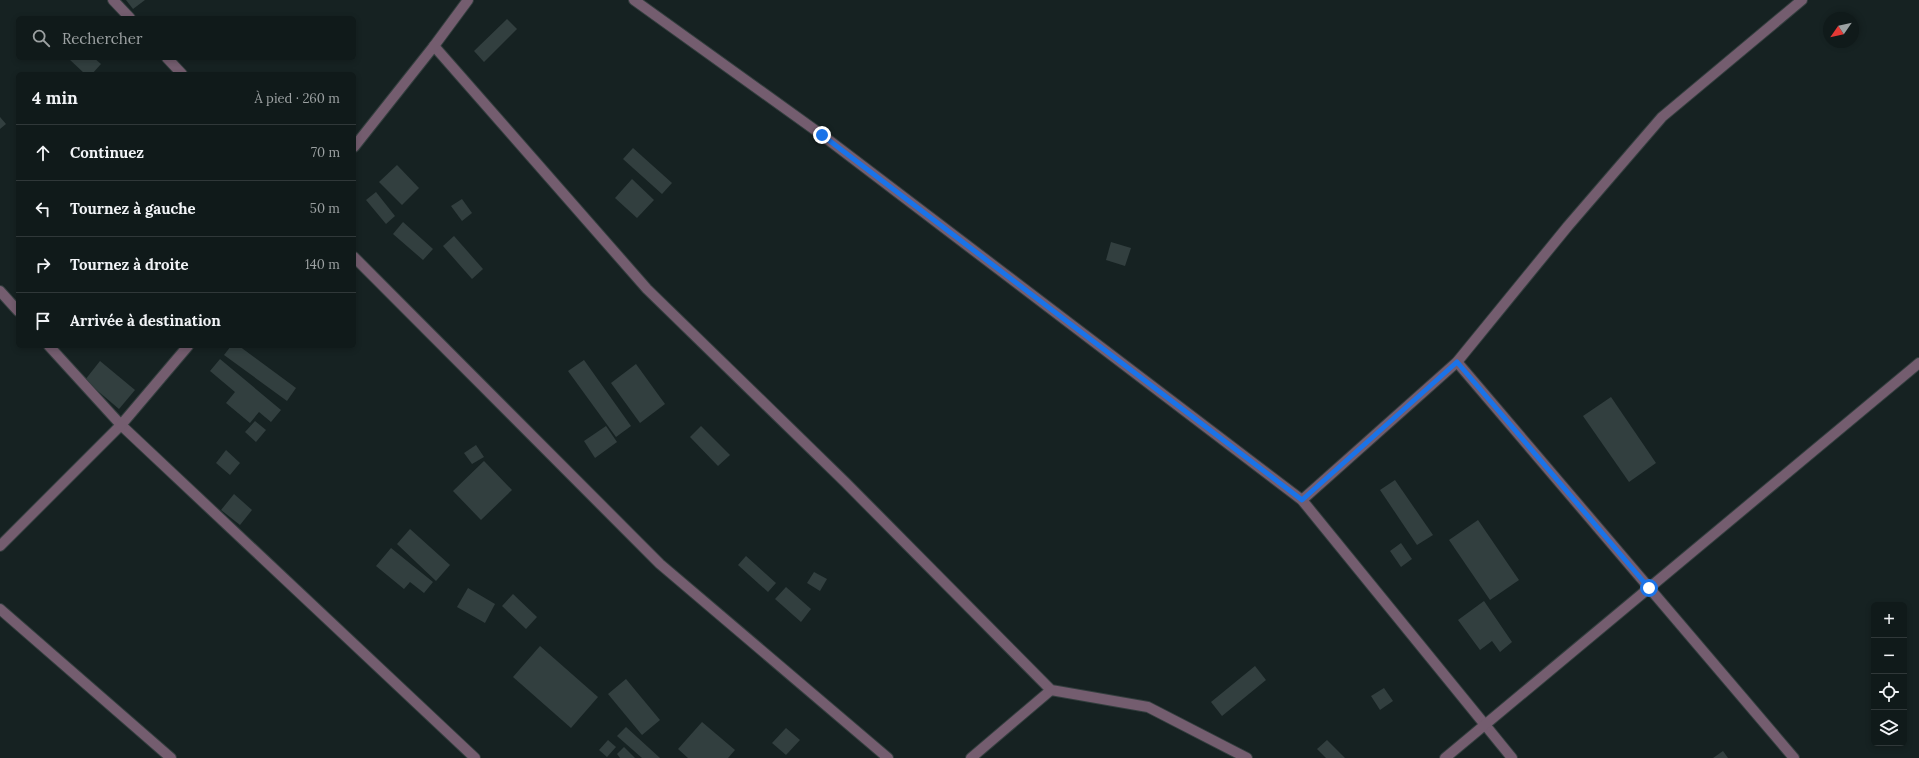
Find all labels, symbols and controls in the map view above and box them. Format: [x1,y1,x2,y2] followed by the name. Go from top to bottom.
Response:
[1823,12,1859,48] north arrow
[16,16,356,60] search box
[30,27,52,49] icon: search
[62,29,142,48] text: Rechercher
[32,87,78,109] text: 4 min
[255,90,340,107] text: À pied · 260 m
[813,126,831,144] route end
[32,142,54,164] icon: ahead
[70,143,144,162] text: Continuez
[311,144,340,161] text: 70 m
[32,198,54,220] icon: left
[70,199,196,218] text: Tournez à gauche
[310,200,340,217] text: 50 m
[32,254,54,276] icon: right
[70,255,189,274] text: Tournez à droite
[305,256,340,273] text: 140 m
[32,310,54,332] icon: arrive
[70,311,221,330] text: Arrivée à destination
[1640,579,1658,597] route start
[1871,602,1907,746] map controls
[1871,602,1907,638] button: +
[1871,638,1907,674] button: −
[1871,674,1907,710] button: locate
[1871,710,1907,746] button: layers

